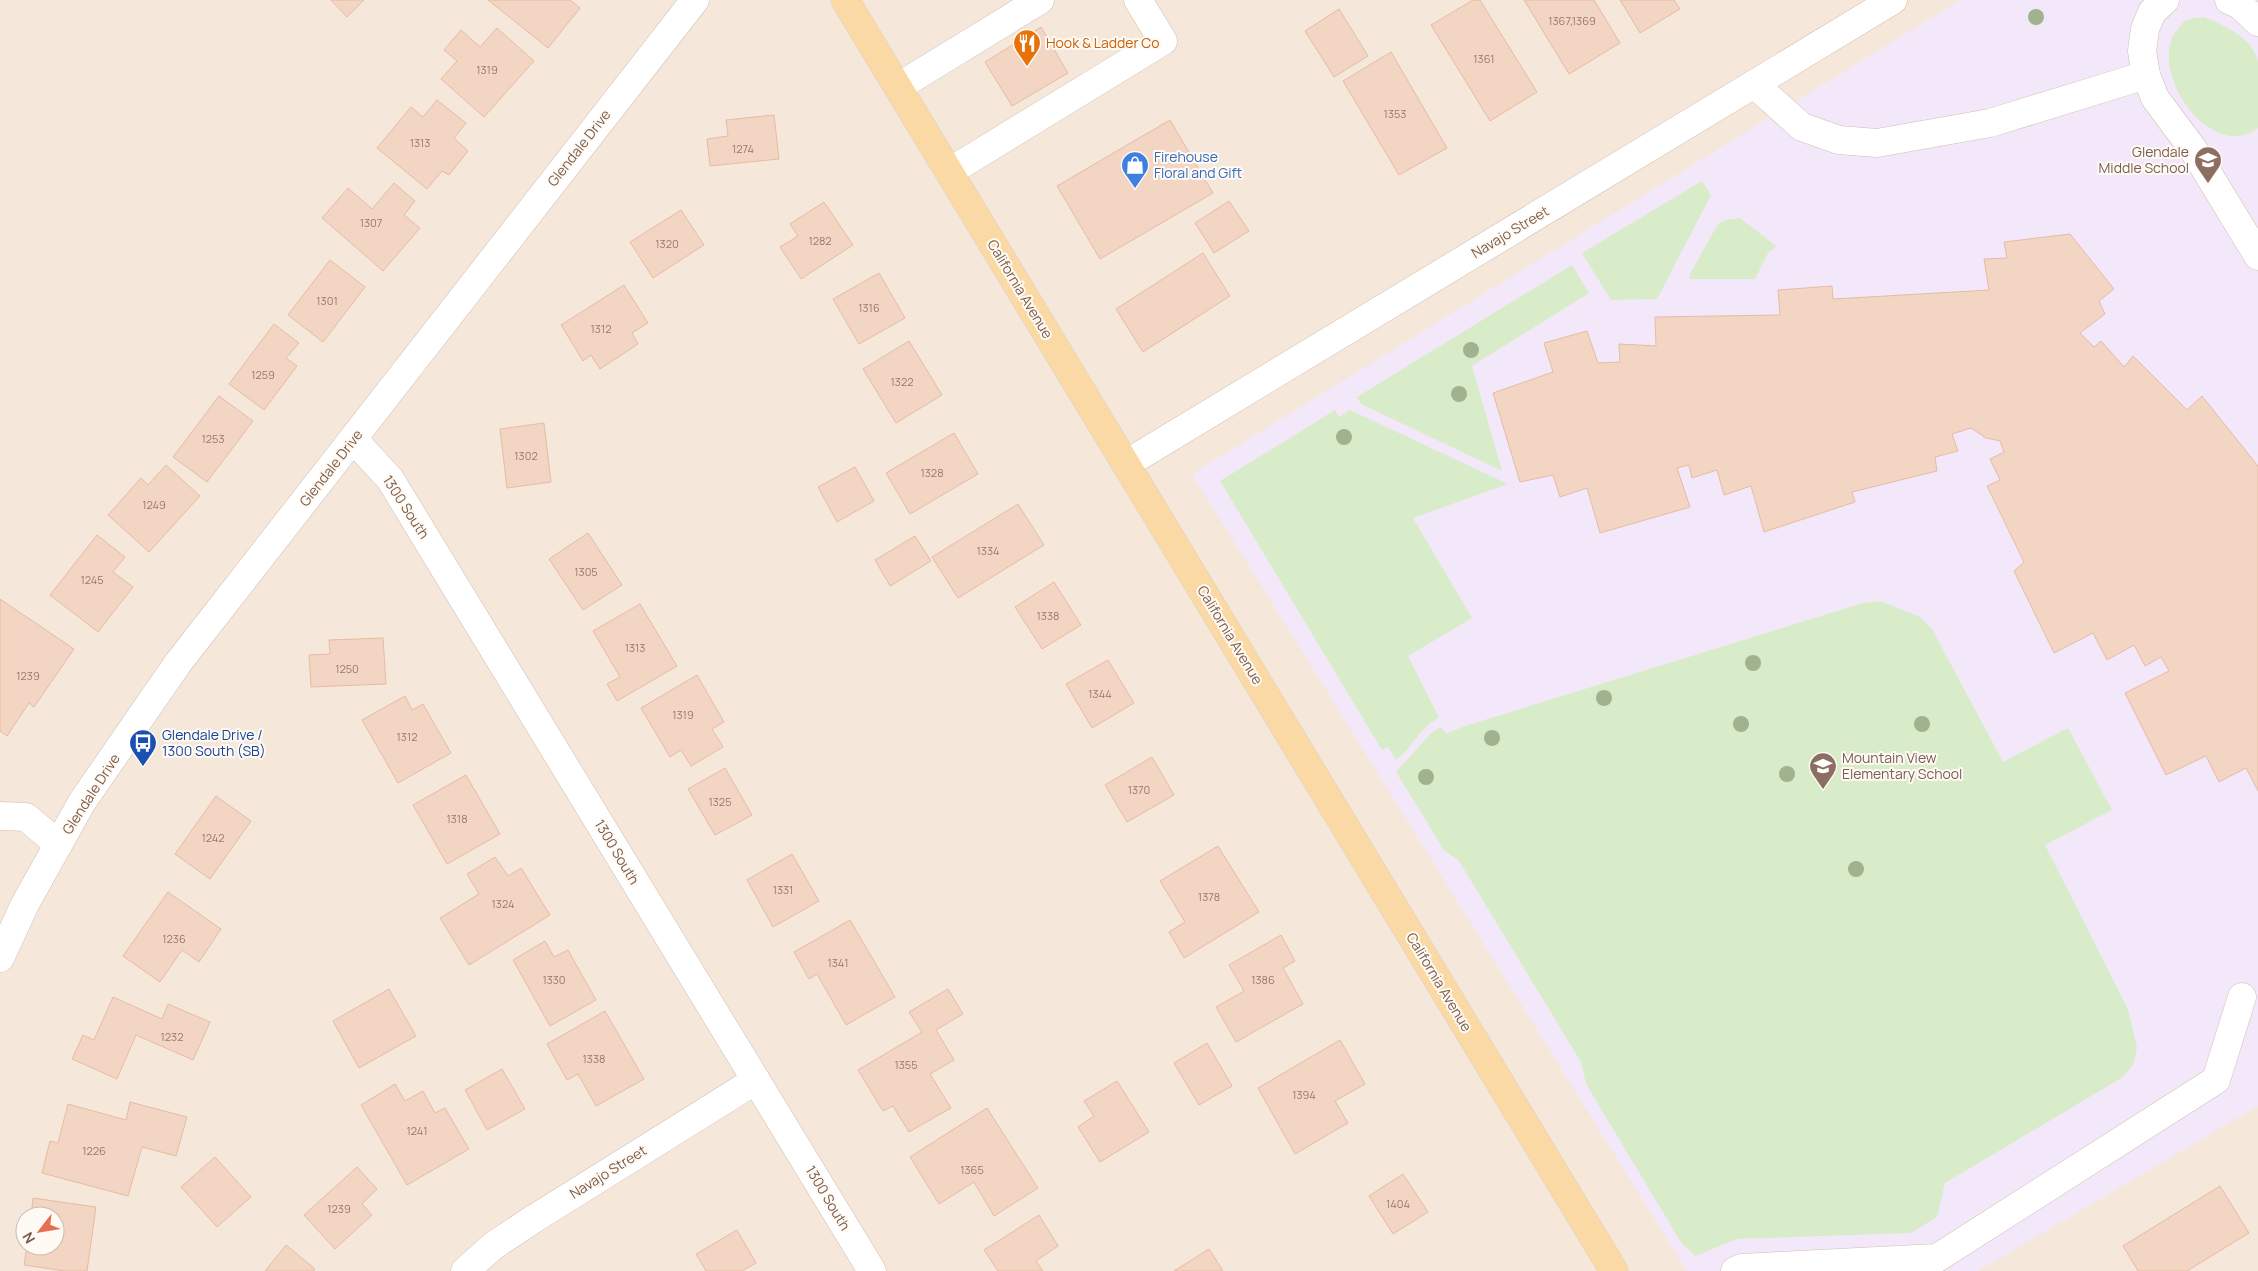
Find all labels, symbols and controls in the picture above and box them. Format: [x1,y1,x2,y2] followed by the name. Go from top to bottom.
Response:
[1548,13,1596,28] house number: 1367,1369
[1012,28,1042,67] restaurant icon: Hook & Ladder Co
[1046,33,1160,52] place label: Hook & Ladder Co
[1473,51,1495,66] house number: 1361
[476,62,498,77] house number: 1319
[543,105,615,190] street label: Glendale Drive
[1384,106,1406,121] house number: 1353
[410,135,430,150] house number: 1313
[732,141,754,156] house number: 1274
[2099,142,2189,177] place label: Glendale Middle School
[2193,145,2223,184] school or university icon: Glendale Middle School
[1154,147,1242,182] place label: Firehouse Floral and Gift
[1120,150,1150,189] shop icon: Firehouse Floral and Gift
[1467,201,1552,262] street label: Navajo Street
[360,215,382,230] house number: 1307
[808,233,832,248] house number: 1282
[655,236,679,251] house number: 1320
[983,236,1058,342] street label: California Avenue
[316,293,338,308] house number: 1301
[858,300,880,315] house number: 1316
[591,321,611,336] house number: 1312
[251,367,275,382] house number: 1259
[891,374,913,389] house number: 1322
[295,425,367,510] street label: Glendale Drive
[202,431,225,446] house number: 1253
[514,448,538,463] house number: 1302
[920,465,944,480] house number: 1328
[379,471,434,542] street label: 1300 South
[142,497,166,512] house number: 1249
[977,543,999,558] house number: 1334
[574,564,598,579] house number: 1305
[80,572,104,587] house number: 1245
[1193,582,1268,688] street label: California Avenue
[1037,608,1059,623] house number: 1338
[625,640,645,655] house number: 1313
[335,661,359,676] house number: 1250
[16,668,40,683] house number: 1239
[1088,686,1112,701] house number: 1344
[672,707,694,722] house number: 1319
[162,725,266,760] place label: Glendale Drive / 1300 South (SB)
[128,728,158,767] bus stop icon: Glendale Drive / 1300 South (SB)
[397,729,417,744] house number: 1312
[1842,748,1962,783] place label: Mountain View Elementary School
[57,750,124,838] street label: Glendale Drive
[1808,751,1838,790] school or university icon: Mountain View Elementary School
[1128,782,1150,797] house number: 1370
[709,794,732,809] house number: 1325
[446,811,468,826] house number: 1318
[591,816,644,888] street label: 1300 South
[201,830,225,845] house number: 1242
[773,882,793,897] house number: 1331
[1198,889,1220,904] house number: 1378
[492,896,514,911] house number: 1324
[1402,929,1477,1035] street label: California Avenue
[162,931,186,946] house number: 1236
[827,955,849,970] house number: 1341
[542,972,566,987] house number: 1330
[1251,972,1275,987] house number: 1386
[161,1029,183,1044] house number: 1232
[583,1051,605,1066] house number: 1338
[894,1057,918,1072] house number: 1355
[1292,1087,1316,1102] house number: 1394
[406,1123,428,1138] house number: 1241
[566,1140,650,1203] street label: Navajo Street
[82,1143,106,1158] house number: 1226
[802,1162,855,1234] street label: 1300 South
[960,1162,984,1177] house number: 1365
[1386,1196,1410,1211] house number: 1404
[327,1201,351,1216] house number: 1239
[15,1206,65,1256] north arrow
[18,1229,39,1247] text: N

